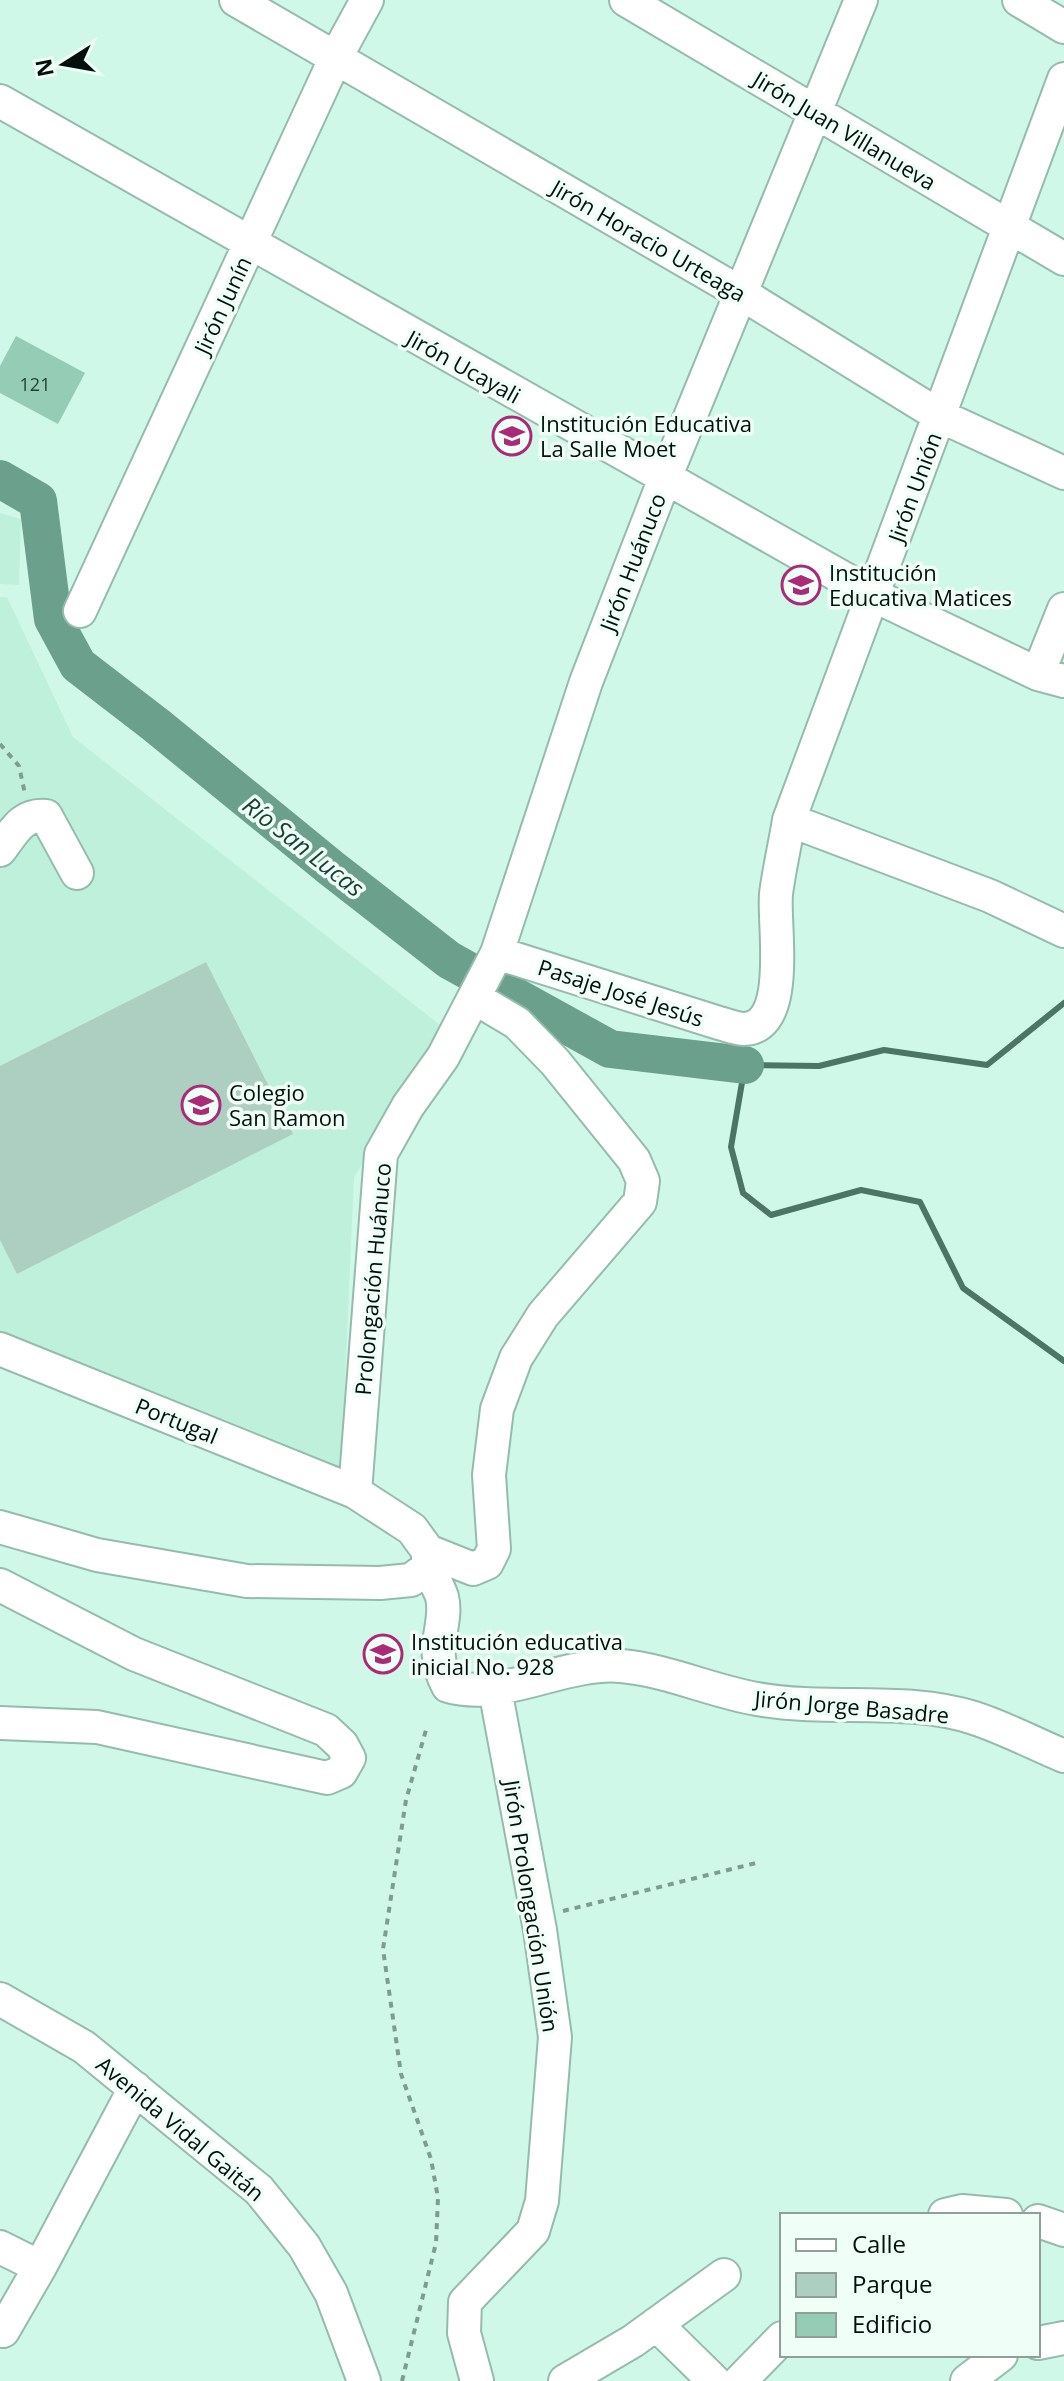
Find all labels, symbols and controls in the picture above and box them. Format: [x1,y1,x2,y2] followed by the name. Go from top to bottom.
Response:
[24,24,104,104] north arrow
[27,56,60,80] text: N
[746,62,942,196] street label: Jirón Juan Villanueva
[544,171,752,308] street label: Jirón Horacio Urteaga
[185,251,258,361] street label: Jirón Junín
[400,321,526,410] street label: Jirón Ucayali
[20,372,50,396] house number: 121
[540,408,752,463] place label: Institución Educativa La Salle Moet
[491,415,533,457] school or university icon: Institución Educativa La Salle Moet
[880,428,948,548] street label: Jirón Unión
[591,489,672,637] street label: Jirón Huánuco
[829,557,1012,612] place label: Institución Educativa Matices
[780,564,822,606] school or university icon: Institución Educativa Matices
[237,788,371,904] water label: Río San Lucas
[534,951,708,1033] street label: Pasaje José Jesús
[229,1077,345,1132] place label: Colegio San Ramon
[180,1084,222,1126] school or university icon: Colegio San Ramon
[347,1162,397,1396] street label: Prolongación Huánuco
[131,1390,223,1450] street label: Portugal
[411,1626,623,1681] place label: Institución educativa inicial No. 928
[362,1633,404,1675] school or university icon: Institución educativa inicial No. 928
[752,1682,950,1729] street label: Jirón Jorge Basadre
[497,1776,567,2034] street label: Jirón Prolongación Unión
[91,2049,271,2207] street label: Avenida Vidal Gaitán
[780,2213,1040,2357] legend
[852,2227,906,2260] text: Calle
[852,2267,932,2300] text: Parque
[852,2307,932,2340] text: Edificio

